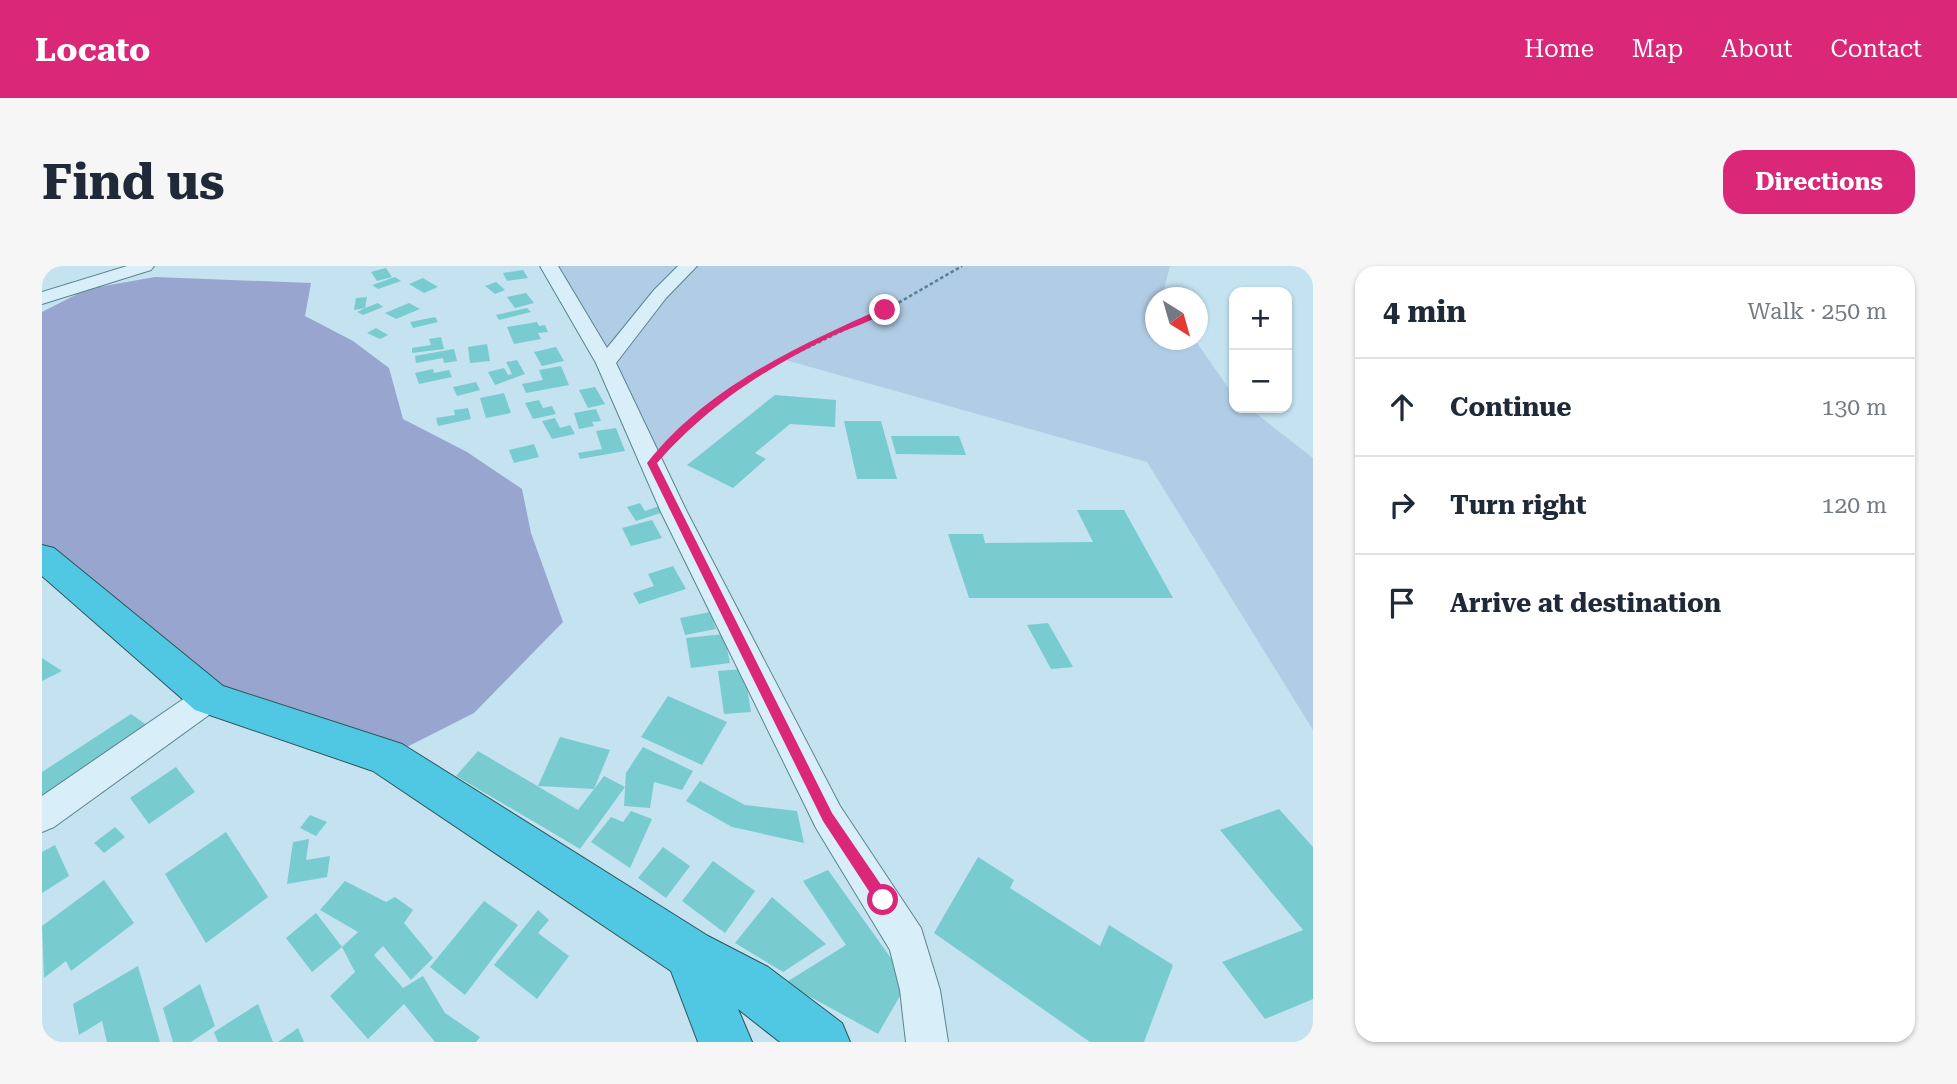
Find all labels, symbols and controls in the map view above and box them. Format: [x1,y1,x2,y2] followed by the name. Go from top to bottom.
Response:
[35,30,150,69] text: Locato
[1524,35,1594,63] text: Home
[1632,35,1683,63] text: Map
[1721,35,1792,63] text: About
[1830,35,1922,63] text: Contact
[1723,150,1915,214] button: Directions
[42,154,225,211] text: Find us
[1145,287,1208,350] north arrow
[1229,287,1292,413] map controls
[1229,287,1292,350] button: +
[869,294,900,325] route end
[1383,294,1466,329] text: 4 min
[1748,298,1887,325] text: Walk · 250 m
[1229,350,1292,413] button: −
[1383,388,1421,426] icon: ahead
[1450,392,1572,422] text: Continue
[1822,394,1887,421] text: 130 m
[1383,486,1421,524] icon: right
[1450,490,1586,520] text: Turn right
[1822,492,1887,519] text: 120 m
[1383,584,1421,622] icon: arrive
[1450,588,1721,618] text: Arrive at destination
[867,884,898,915] route start

